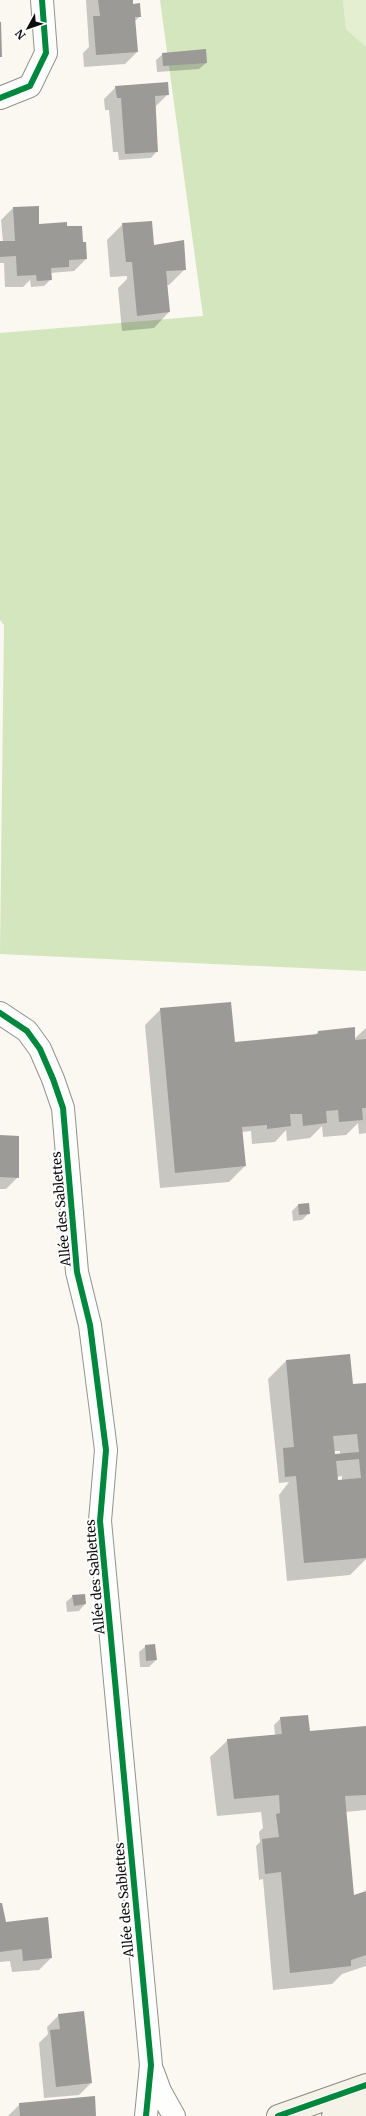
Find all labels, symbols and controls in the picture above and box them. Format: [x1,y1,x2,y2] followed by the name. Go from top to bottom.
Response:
[8,8,48,48] north arrow
[12,26,28,42] text: N
[48,1151,75,1268] street label: Allée des Sablettes
[82,1519,109,1636] street label: Allée des Sablettes
[111,1842,138,1959] street label: Allée des Sablettes

